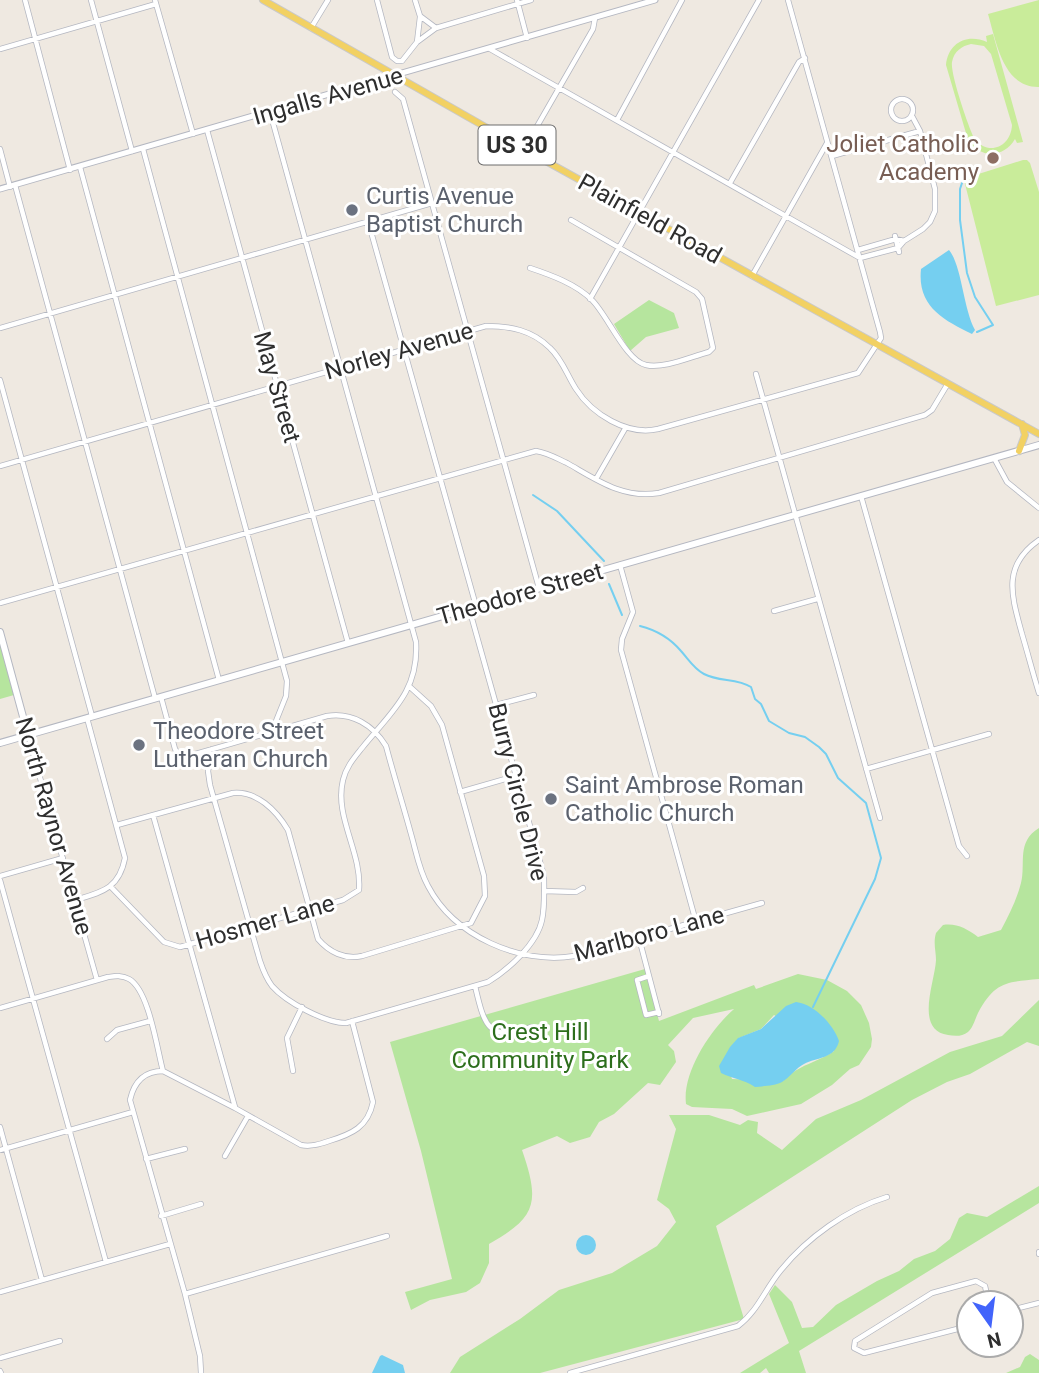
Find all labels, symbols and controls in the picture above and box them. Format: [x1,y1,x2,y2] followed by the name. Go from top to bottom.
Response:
[250,61,406,131] street label: Ingalls Avenue
[478,126,556,164] road number: US 30
[826,130,980,186] place label: Joliet Catholic Academy
[985,150,1001,166] marker: Joliet Catholic Academy
[573,168,727,270] street label: Plainfield Road
[366,182,523,238] place label: Curtis Avenue Baptist Church
[344,202,360,218] marker: Curtis Avenue Baptist Church
[322,316,476,386] street label: Norley Avenue
[248,328,306,446] street label: May Street
[434,557,606,631] street label: Theodore Street
[482,700,554,884] street label: Burry Circle Drive
[10,714,98,938] street label: North Raynor Avenue
[153,717,328,773] place label: Theodore Street Lutheran Church
[131,737,147,753] marker: Theodore Street Lutheran Church
[565,771,804,827] place label: Saint Ambrose Roman Catholic Church
[543,791,559,807] marker: Saint Ambrose Roman Catholic Church
[192,889,338,955] street label: Hosmer Lane
[571,900,727,968] street label: Marlboro Lane
[451,1018,629,1074] park label: Crest Hill Community Park
[955,1289,1025,1359] north arrow
[985,1327,1003,1353] text: N

